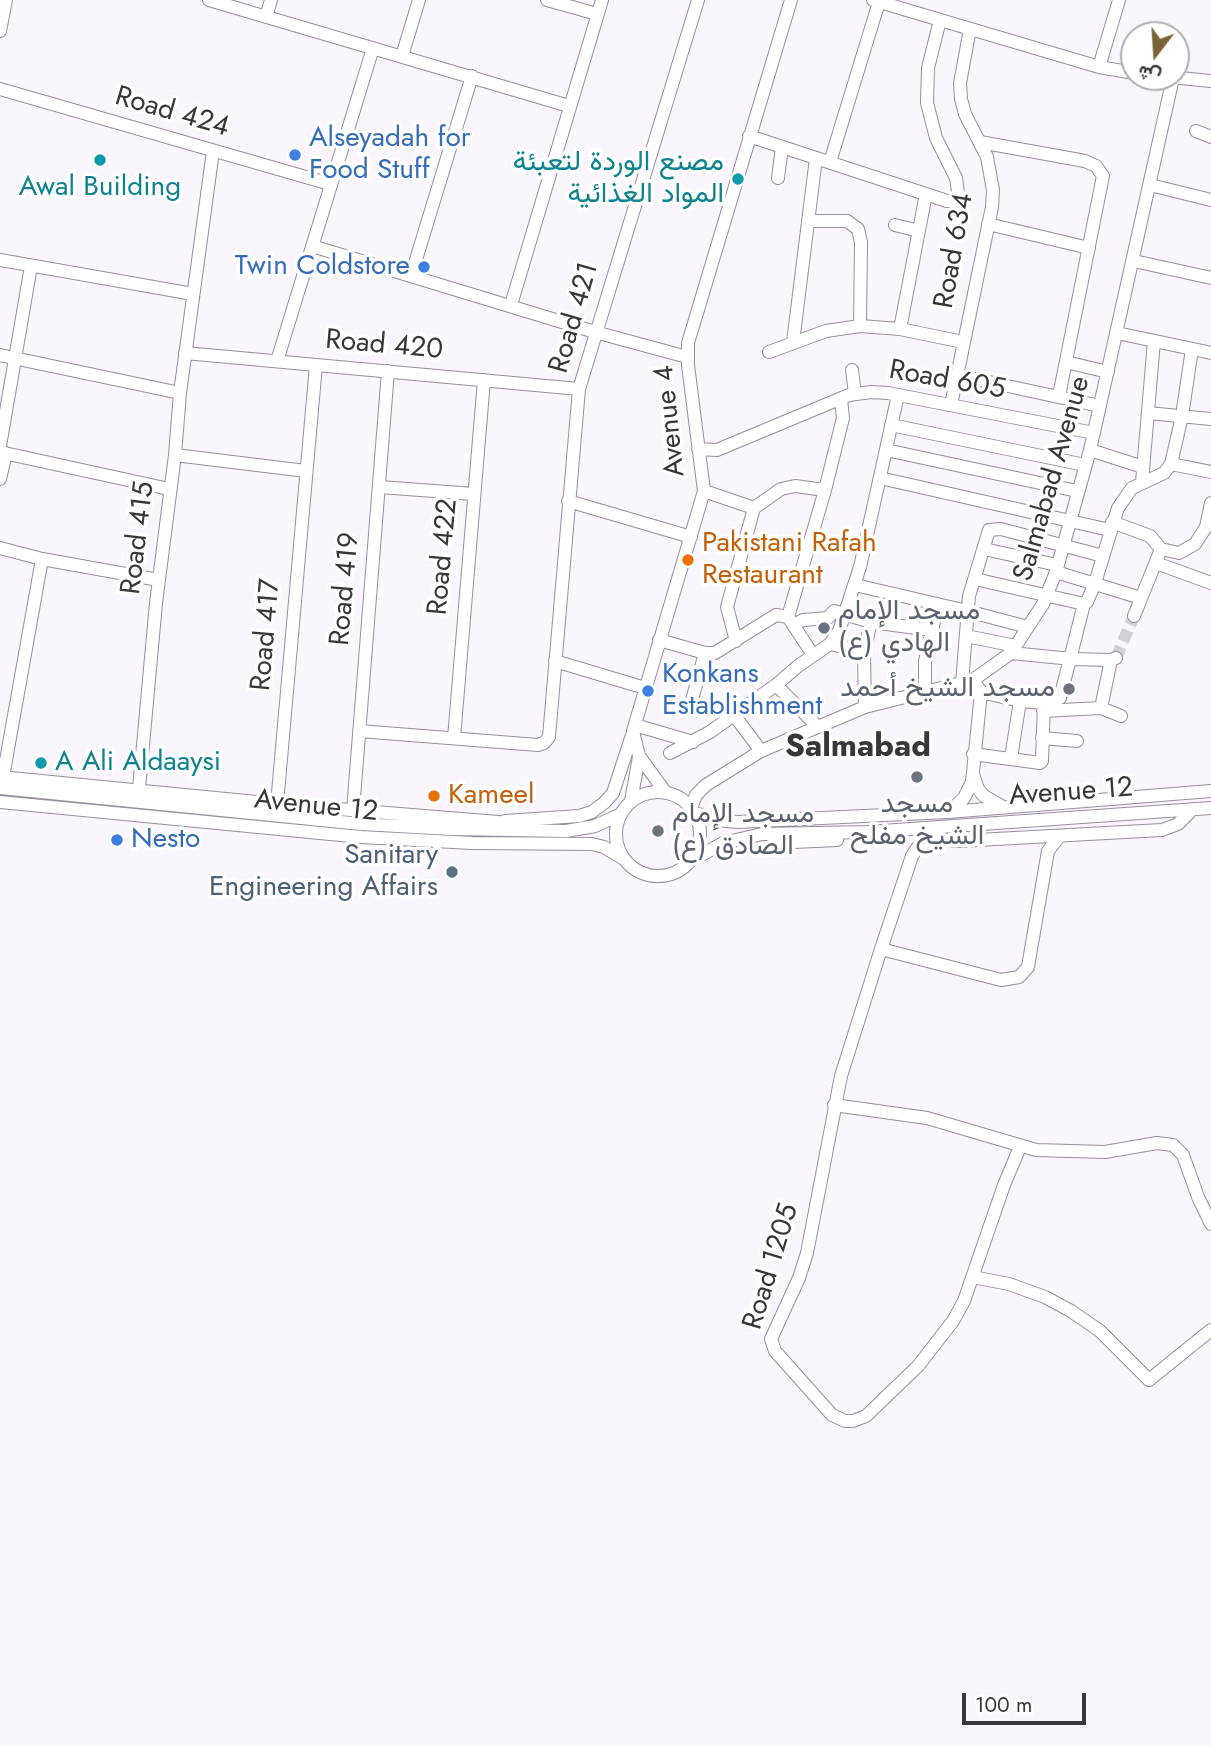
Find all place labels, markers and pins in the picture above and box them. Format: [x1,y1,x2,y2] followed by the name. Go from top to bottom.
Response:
[309,122,470,188] place label: Alseyadah for Food Stuff
[513,146,724,212] place label: مصنع الوردة لتعبئة المواد الغذائية
[287,147,303,163] marker: Alseyadah for Food Stuff
[92,152,108,168] marker: Awal Building
[19,171,181,205] place label: Awal Building
[730,171,746,187] marker: مصنع الوردة لتعبئة المواد الغذائية
[235,250,410,284] place label: Twin Coldstore
[416,259,432,275] marker: Twin Coldstore
[702,527,877,593] place label: Pakistani Rafah Restaurant
[680,552,696,568] marker: Pakistani Rafah Restaurant
[838,595,980,661] place label: مسجد الإمام الهادي (ع)
[816,620,832,636] marker: مسجد الإمام الهادي (ع)
[662,658,822,724] place label: Konkans Establishment
[840,672,1055,706] place label: مسجد الشيخ أحمد
[1061,681,1077,697] marker: مسجد الشيخ أحمد
[640,683,656,699] marker: Konkans Establishment
[55,746,221,780] place label: A Ali Aldaaysi
[33,755,49,771] marker: A Ali Aldaaysi
[909,769,925,785] marker: مسجد الشيخ مفلح
[448,779,534,813] place label: Kameel
[426,788,442,804] marker: Kameel
[850,788,984,854] place label: مسجد الشيخ مفلح
[672,798,814,864] place label: مسجد الإمام الصادق (ع)
[131,823,200,857] place label: Nesto
[650,823,666,839] marker: مسجد الإمام الصادق (ع)
[109,832,125,848] marker: Nesto
[209,839,438,905] place label: Sanitary Engineering Affairs
[444,864,460,880] marker: Sanitary Engineering Affairs

